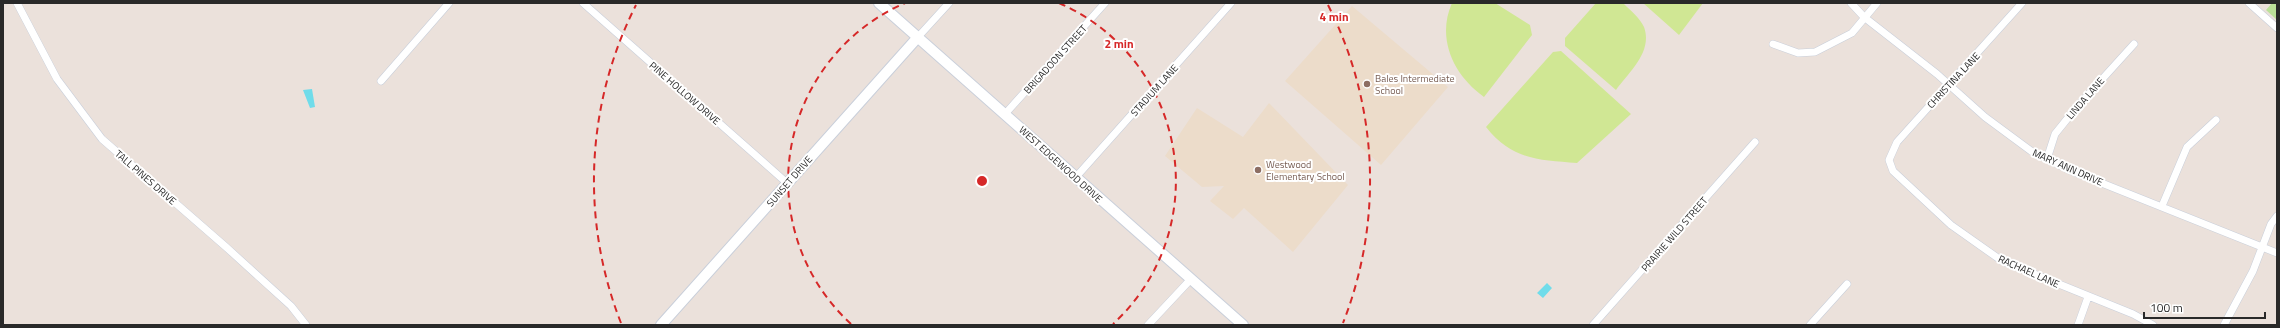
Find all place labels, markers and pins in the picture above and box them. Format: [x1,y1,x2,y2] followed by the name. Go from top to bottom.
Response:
[1375,71,1455,98] place label: Bales Intermediate School
[1362,79,1372,89] marker: Bales Intermediate School
[1266,157,1345,184] place label: Westwood Elementary School
[1253,165,1263,175] marker: Westwood Elementary School
[975,174,989,188] centre of rings

